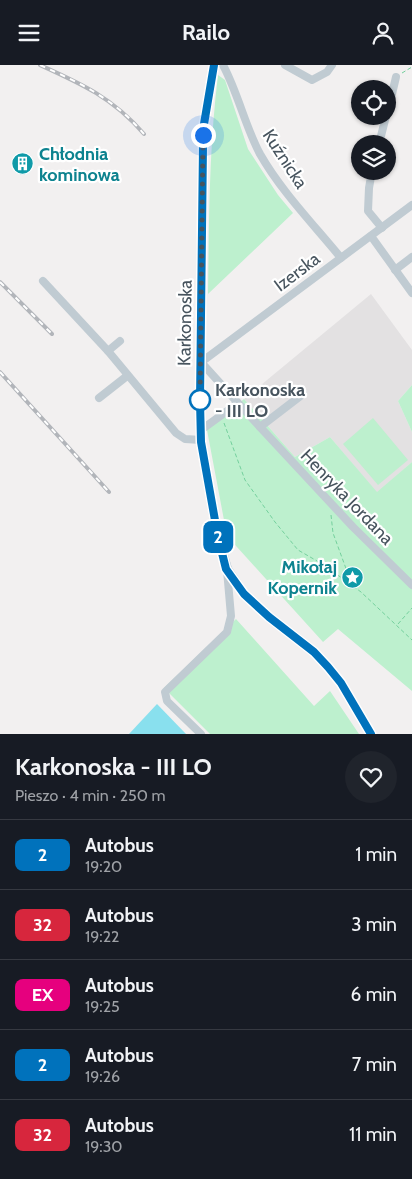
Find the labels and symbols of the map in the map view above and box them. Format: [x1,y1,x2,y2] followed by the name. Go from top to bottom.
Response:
[191,123,216,148] your location
[258,125,312,193] street label: Kuźnicka
[39,143,120,186] place label: Chłodnia kominowa
[11,152,35,176] building icon: Chłodnia kominowa
[270,247,325,296] street label: Izerska
[173,279,197,366] street label: Karkonoska
[215,379,305,422] place label: Karkonoska - III LO
[189,389,211,411] marker: Karkonoska - III LO
[296,445,398,550] street label: Henryka Jordana
[202,521,234,553] line badge: 2
[268,556,337,599] place label: Mikołaj Kopernik
[341,565,365,589] place icon: Mikołaj Kopernik

